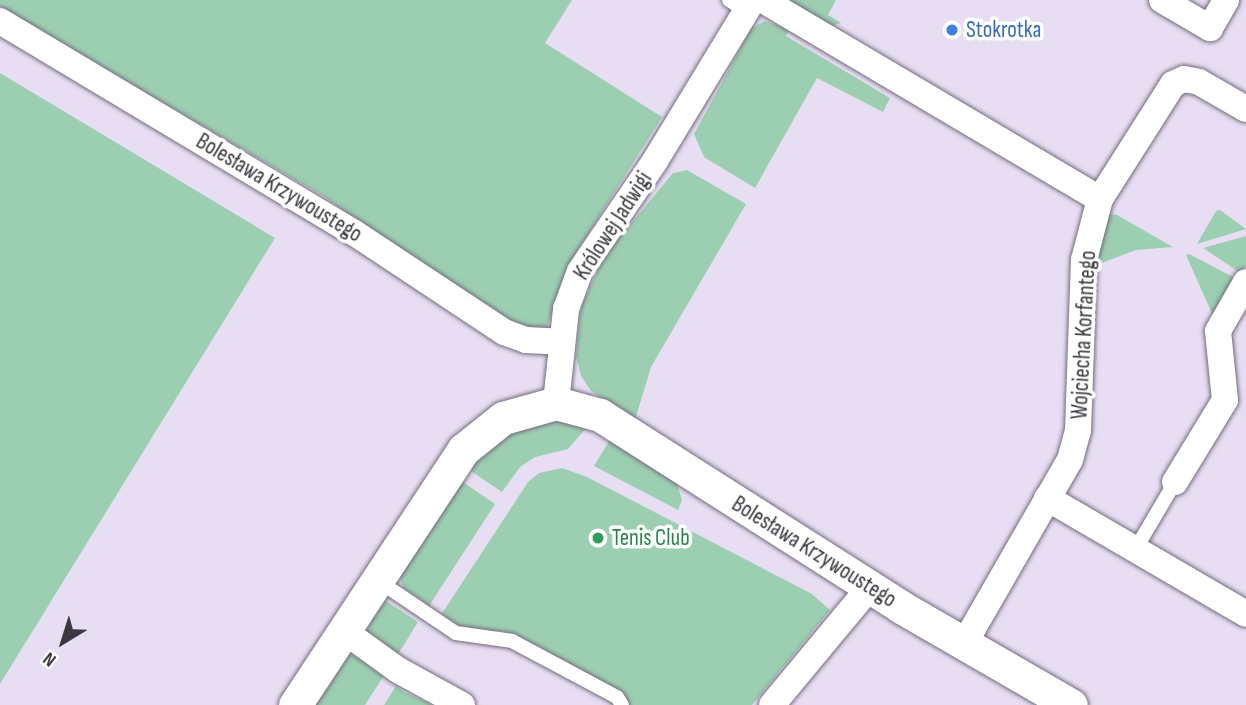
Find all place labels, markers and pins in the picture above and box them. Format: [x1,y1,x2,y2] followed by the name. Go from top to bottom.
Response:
[966,16,1041,44] place label: Stokrotka
[944,22,960,38] marker: Stokrotka
[612,524,690,552] place label: Tenis Club
[590,530,606,546] marker: Tenis Club

